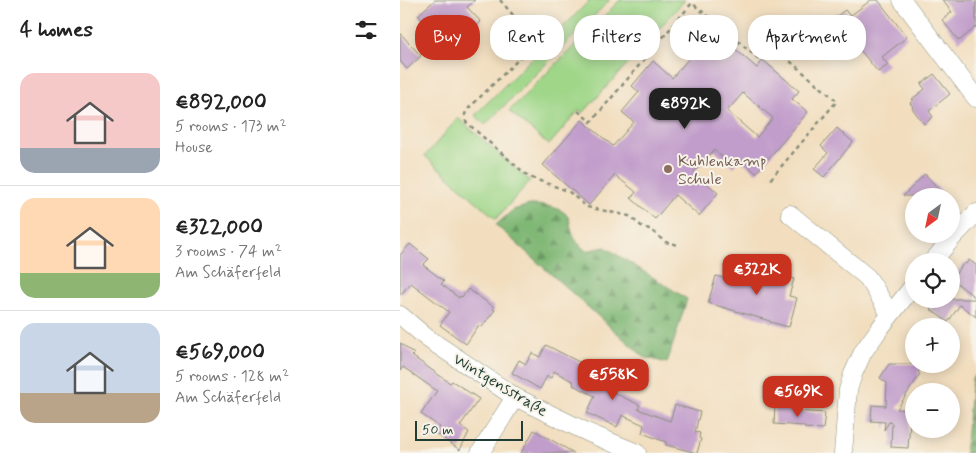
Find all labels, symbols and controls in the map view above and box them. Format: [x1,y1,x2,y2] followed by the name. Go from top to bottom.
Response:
[415,15,480,60] chip: Buy
[490,15,564,60] chip: Rent
[574,15,660,60] chip: Filters
[670,15,738,60] chip: New
[748,15,866,60] chip: Apartment
[20,16,93,44] text: 4 homes
[352,16,380,44] icon: filters
[175,88,267,116] text: €892,000
[650,88,720,130] pin: €892K
[60,93,120,153] icon: home
[660,93,710,114] text: €892K
[175,116,287,137] text: 5 rooms · 173 m²
[175,137,213,158] text: House
[678,151,767,190] place label: Kuhlenkamp Schule
[662,163,674,175] marker: Kuhlenkamp Schule
[905,188,960,242] north arrow
[905,188,960,438] map controls
[175,213,263,241] text: €322,000
[60,218,120,278] icon: home
[175,241,282,262] text: 3 rooms · 74 m²
[905,253,960,308] button: locate
[722,254,792,296] pin: €322K
[733,259,781,280] text: €322K
[175,262,281,283] text: Am Schäferfeld
[905,318,960,373] button: +
[175,338,265,366] text: €569,000
[60,343,120,403] icon: home
[449,349,551,422] street label: Wintgensstraße
[578,358,648,401] pin: €558K
[589,364,637,385] text: €558K
[175,366,289,387] text: 5 rooms · 128 m²
[763,376,833,418] pin: €569K
[774,381,822,402] text: €569K
[905,383,960,438] button: −
[175,387,281,408] text: Am Schäferfeld
[415,418,522,441] scale bar
[422,421,453,439] text: 50 m

